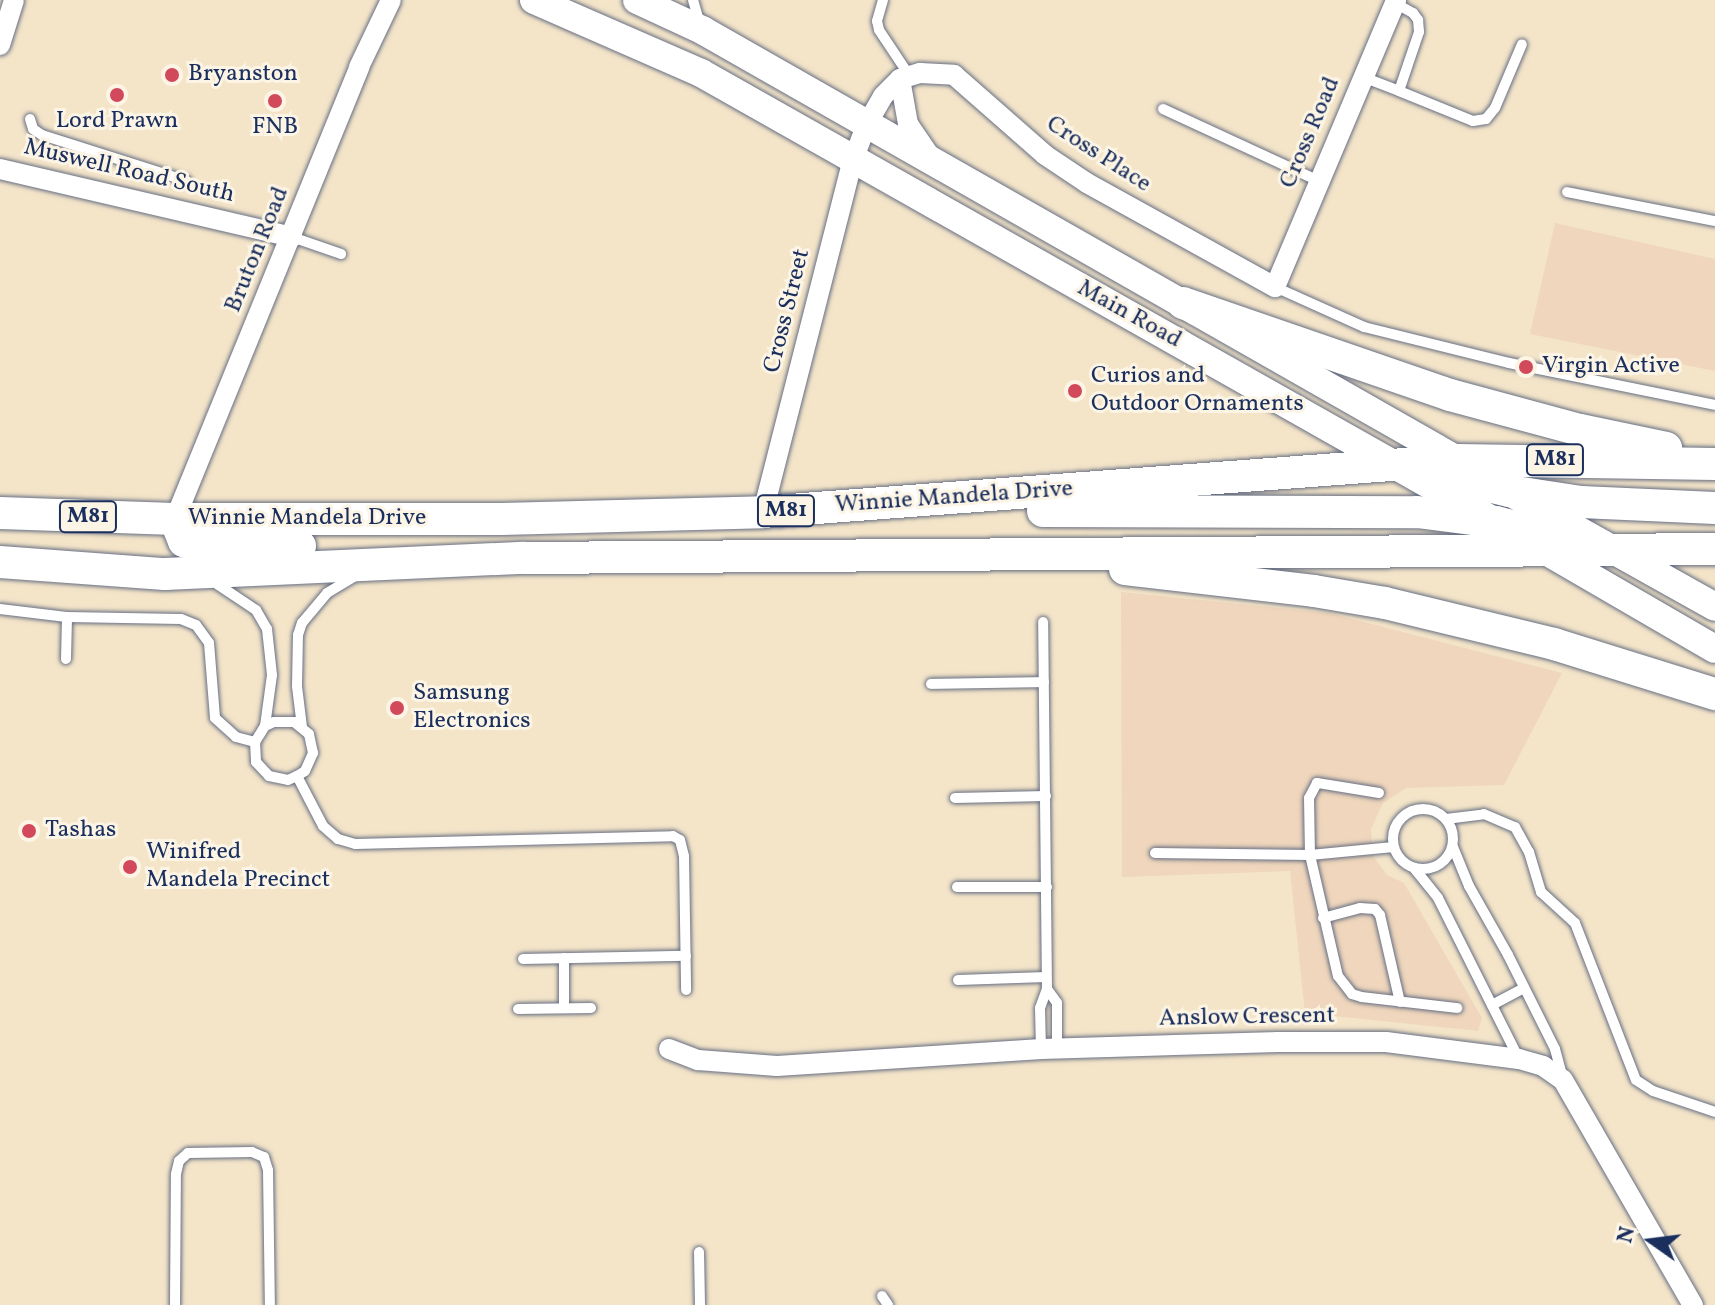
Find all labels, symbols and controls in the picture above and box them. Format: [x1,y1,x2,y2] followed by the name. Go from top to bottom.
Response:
[188,61,298,89] place label: Bryanston
[163,66,181,84] marker: Bryanston
[1275,73,1347,193] street label: Cross Road
[108,86,126,104] marker: Lord Prawn
[266,92,284,110] marker: FNB
[56,108,178,136] place label: Lord Prawn
[1040,111,1156,199] street label: Cross Place
[252,114,298,142] place label: FNB
[21,134,237,210] street label: Muswell Road South
[220,183,296,317] street label: Bruton Road
[759,246,817,376] street label: Cross Street
[1072,275,1186,355] street label: Main Road
[1542,353,1680,381] place label: Virgin Active
[1517,358,1535,376] marker: Virgin Active
[1091,363,1304,419] place label: Curios and Outdoor Ornaments
[1066,382,1084,400] marker: Curios and Outdoor Ornaments
[1525,442,1585,478] road number: M81
[834,475,1074,521] street label: Winnie Mandela Drive
[756,493,816,529] road number: M81
[58,499,118,535] road number: M81
[188,505,426,533] street label: Winnie Mandela Drive
[413,680,531,736] place label: Samsung Electronics
[388,699,406,717] marker: Samsung Electronics
[45,817,116,845] place label: Tashas
[20,822,38,840] marker: Tashas
[146,839,330,895] place label: Winifred Mandela Precinct
[121,858,139,876] marker: Winifred Mandela Precinct
[1158,1002,1336,1034] street label: Anslow Crescent
[1611,1201,1691,1281] north arrow
[1610,1224,1644,1247] text: N

